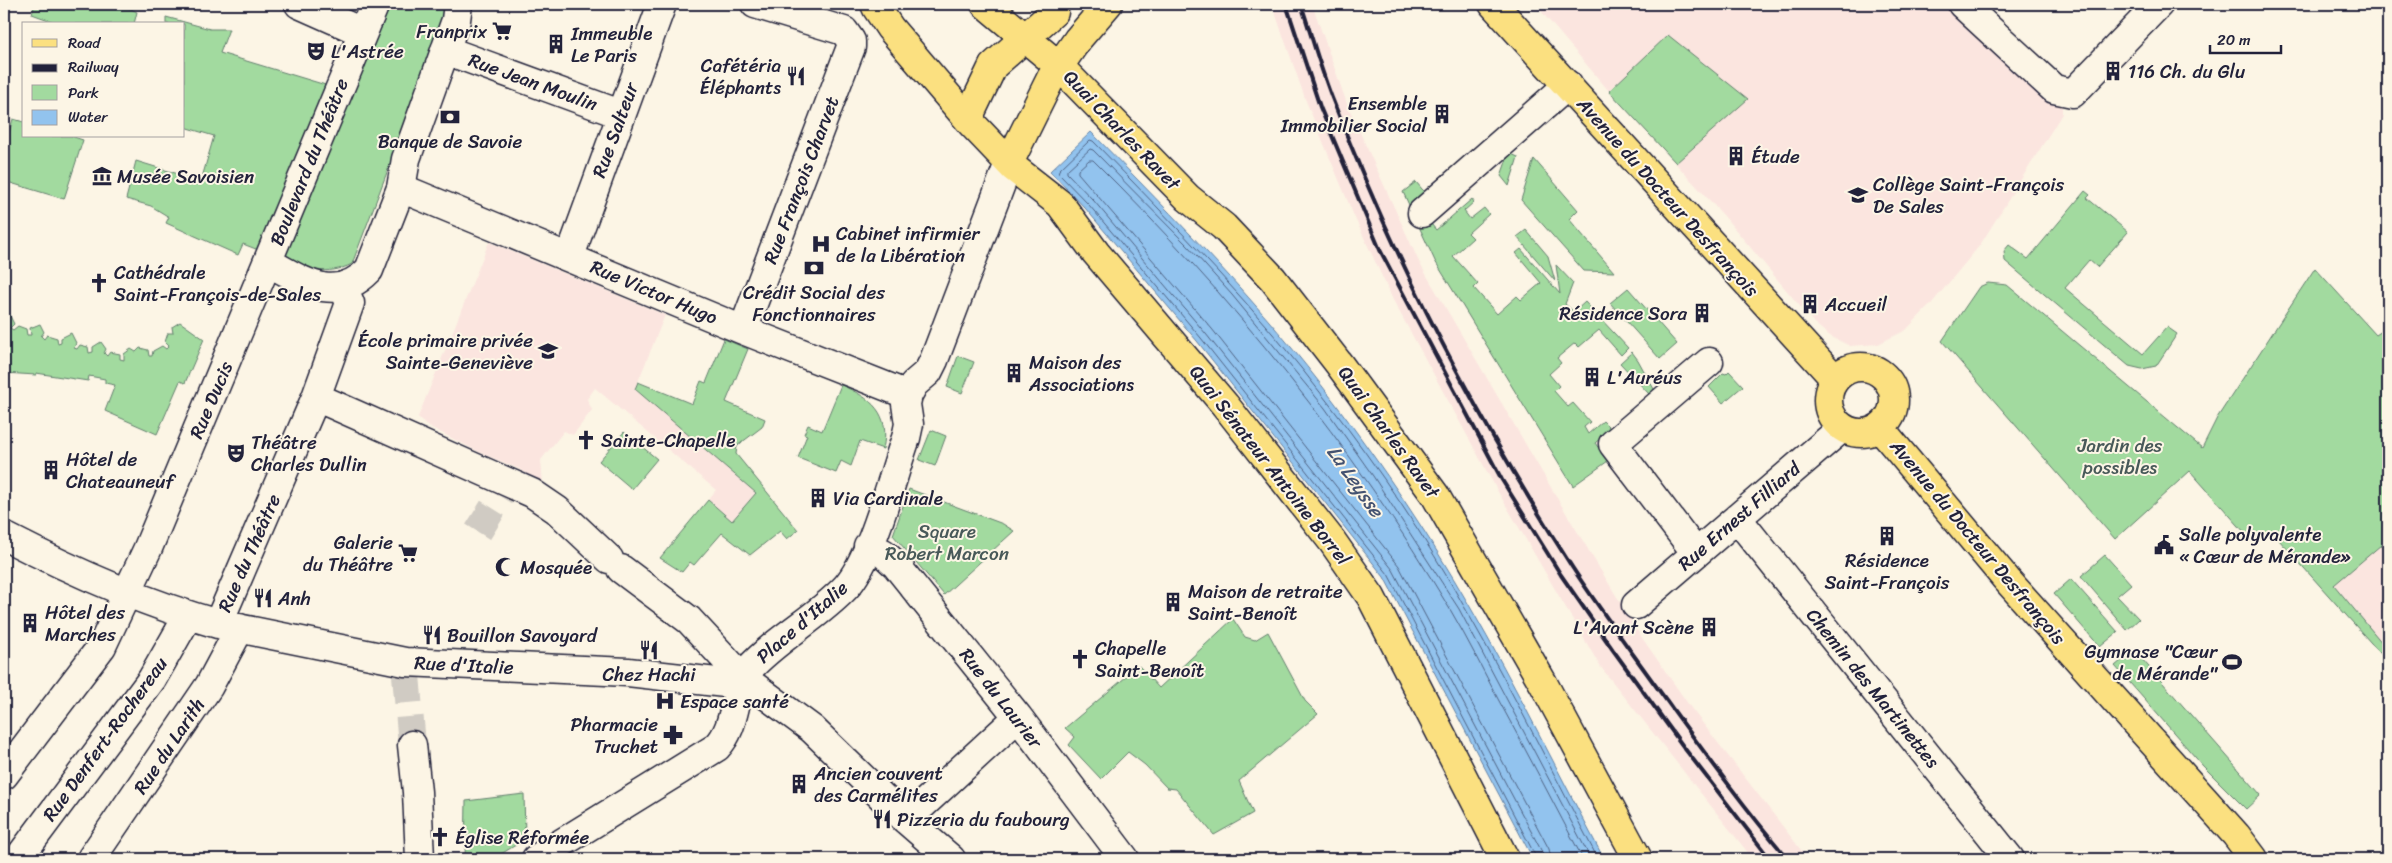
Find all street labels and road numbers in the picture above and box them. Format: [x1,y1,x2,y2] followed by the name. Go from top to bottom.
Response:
[464,43,602,121] street label: Rue Jean Moulin
[1055,62,1190,199] street label: Quai Charles Ravet
[260,73,358,251] street label: Boulevard du Théâtre
[583,77,648,182] street label: Rue Salteur
[1568,88,1768,305] street label: Avenue du Docteur Desfrançois
[754,91,848,269] street label: Rue François Charvet
[585,250,723,334] street label: Rue Victor Hugo
[180,356,242,444] street label: Rue Ducis
[1181,357,1360,573] street label: Quai Sénateur Antoine Borrel
[1329,359,1449,507] street label: Quai Charles Ravet
[1881,431,2074,653] street label: Avenue du Docteur Desfrançois
[1670,452,1809,579] street label: Rue Ernest Filliard
[208,488,290,618] street label: Rue du Théâtre
[748,572,856,672] street label: Place d'Italie
[1798,600,1948,776] street label: Chemin des Martinettes
[951,640,1052,757] street label: Rue du Laurier
[414,646,515,684] street label: Rue d'Italie
[34,650,176,828] street label: Rue Denfert-Rochereau
[124,691,214,801] street label: Rue du Larith

